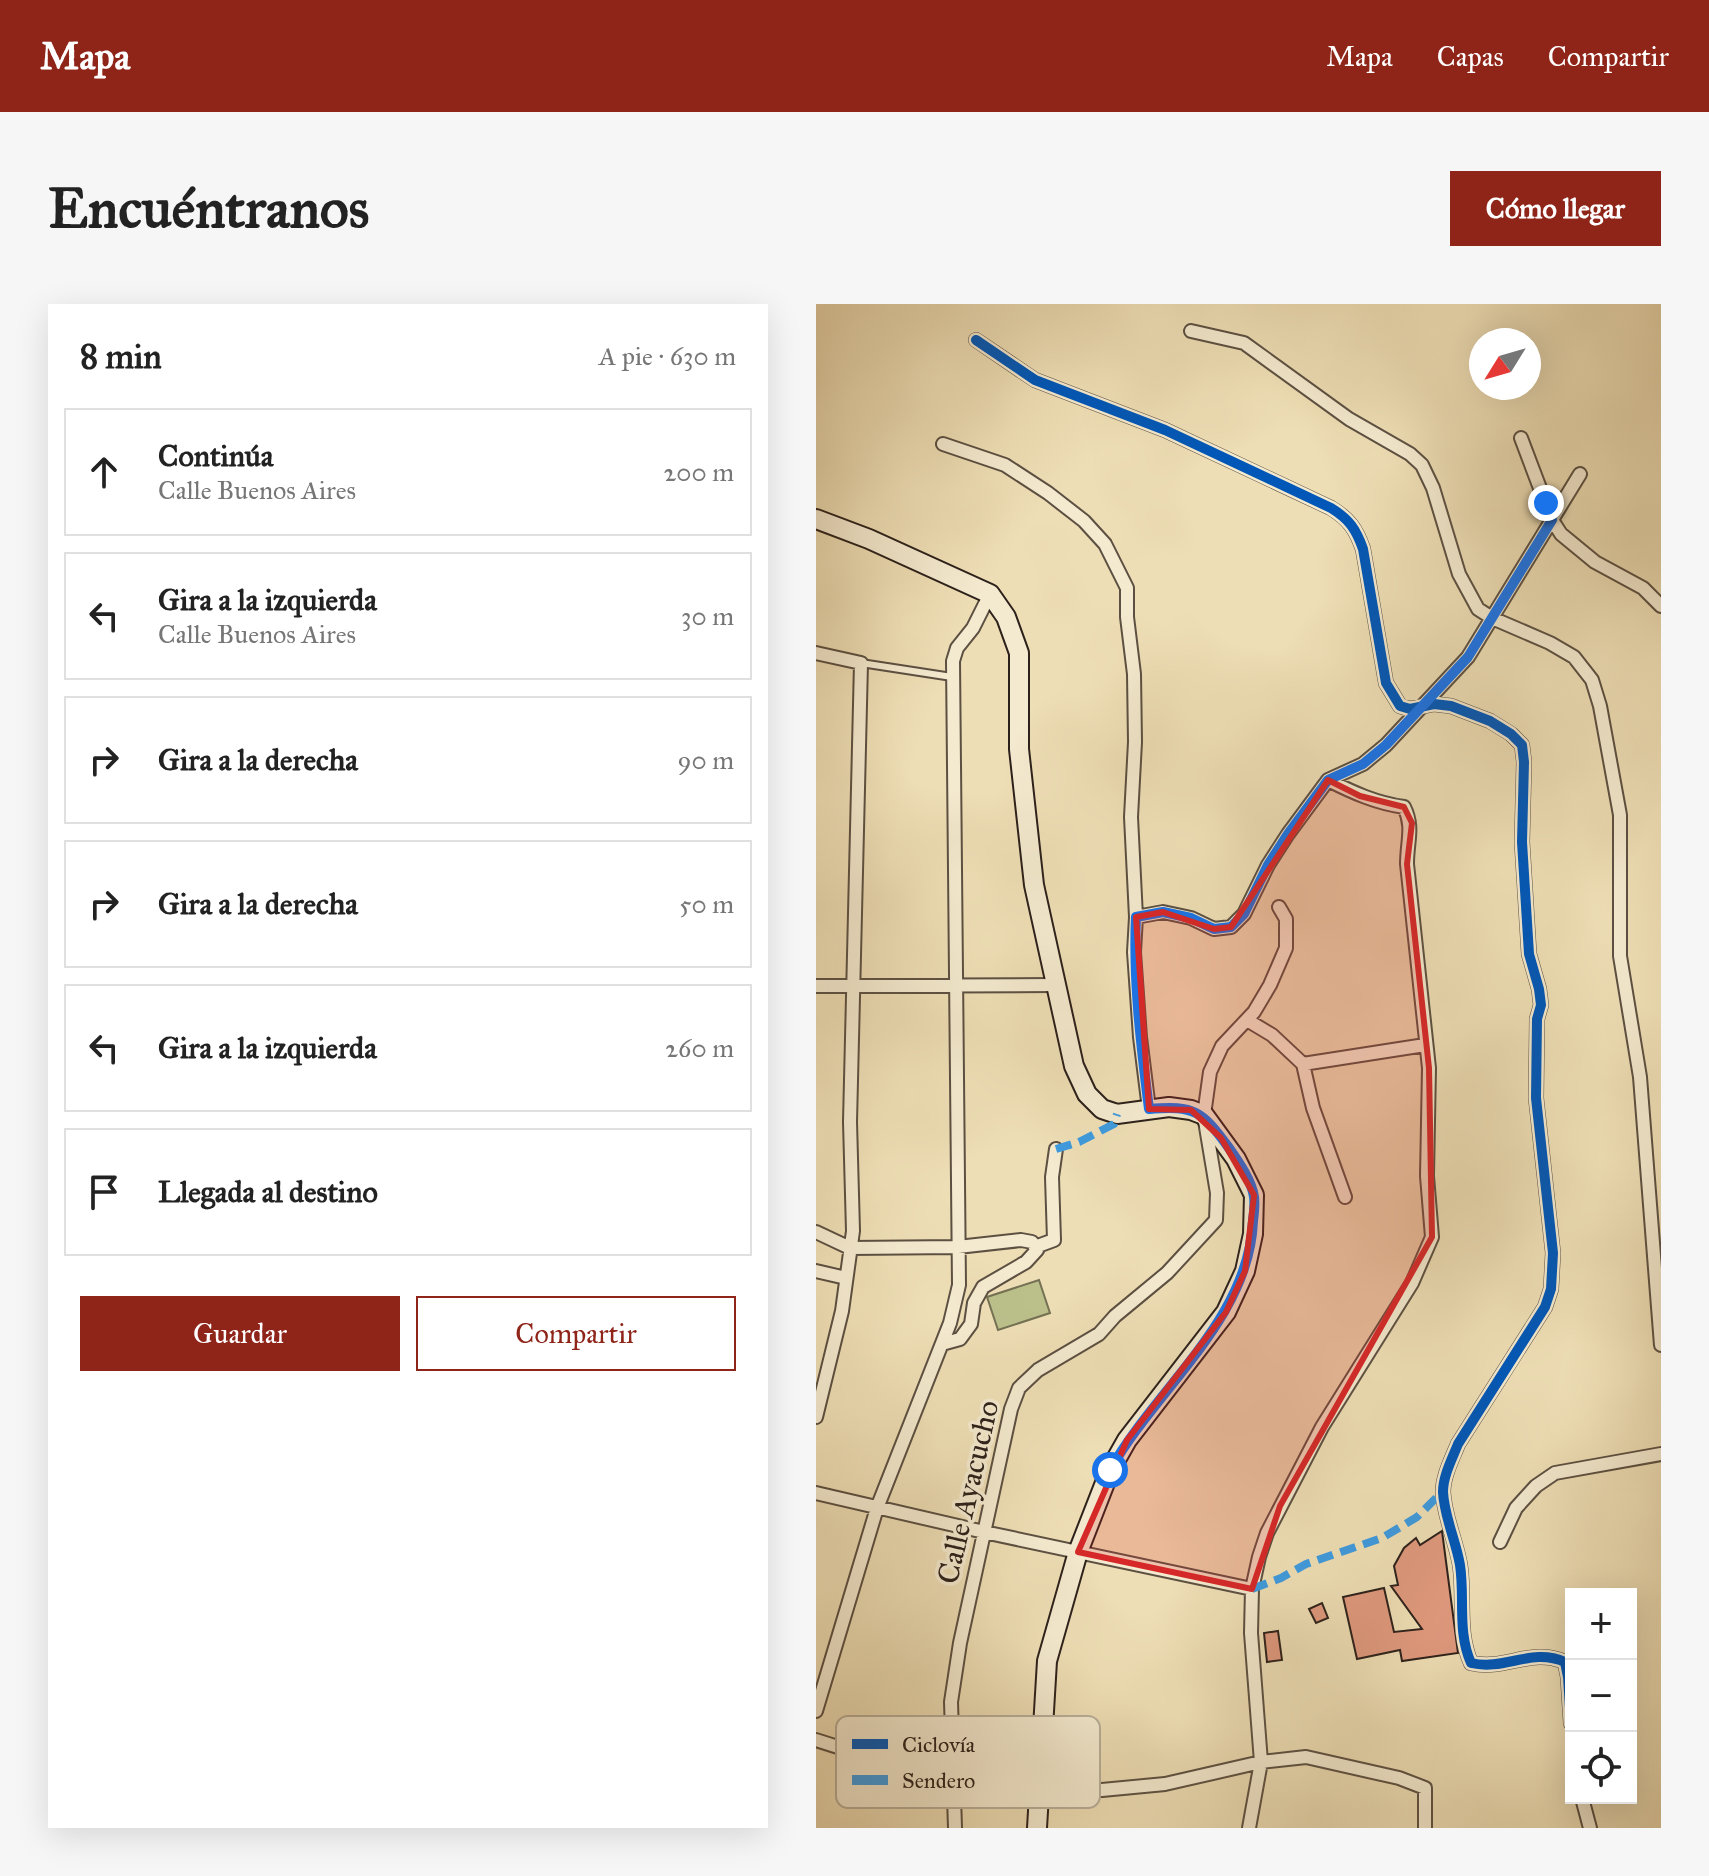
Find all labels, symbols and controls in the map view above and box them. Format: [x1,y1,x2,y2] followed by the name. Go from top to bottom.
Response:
[40,33,130,79] text: Mapa
[1326,39,1393,74] text: Mapa
[1437,39,1504,74] text: Capas
[1548,39,1669,74] text: Compartir
[1450,171,1661,246] button: Cómo llegar
[48,174,369,242] text: Encuéntranos
[1469,328,1541,400] north arrow
[80,336,162,377] text: 8 min
[599,340,736,372] text: A pie · 630 m
[158,438,274,474] text: Continúa
[82,450,126,494] icon: ahead
[663,456,734,488] text: 200 m
[158,474,356,506] text: Calle Buenos Aires
[1528,485,1564,521] route end
[158,582,377,618] text: Gira a la izquierda
[82,594,126,638] icon: left
[681,600,734,632] text: 30 m
[158,618,356,650] text: Calle Buenos Aires
[82,738,126,782] icon: right
[158,742,358,778] text: Gira a la derecha
[677,744,734,776] text: 90 m
[82,882,126,926] icon: right
[158,886,358,922] text: Gira a la derecha
[679,888,734,920] text: 50 m
[82,1026,126,1070] icon: left
[158,1030,377,1066] text: Gira a la izquierda
[665,1032,734,1064] text: 260 m
[82,1170,126,1214] icon: arrive
[158,1174,378,1210] text: Llegada al destino
[80,1296,400,1371] button: Guardar
[416,1296,736,1371] button: Compartir
[929,1397,1007,1587] street label: Calle Ayacucho
[1092,1452,1128,1488] route start
[1565,1588,1637,1804] map controls
[1565,1588,1637,1660] button: +
[1565,1660,1637,1732] button: −
[836,1716,1100,1808] legend
[902,1731,976,1758] text: Ciclovía
[1565,1732,1637,1804] button: locate
[902,1767,975,1794] text: Sendero

